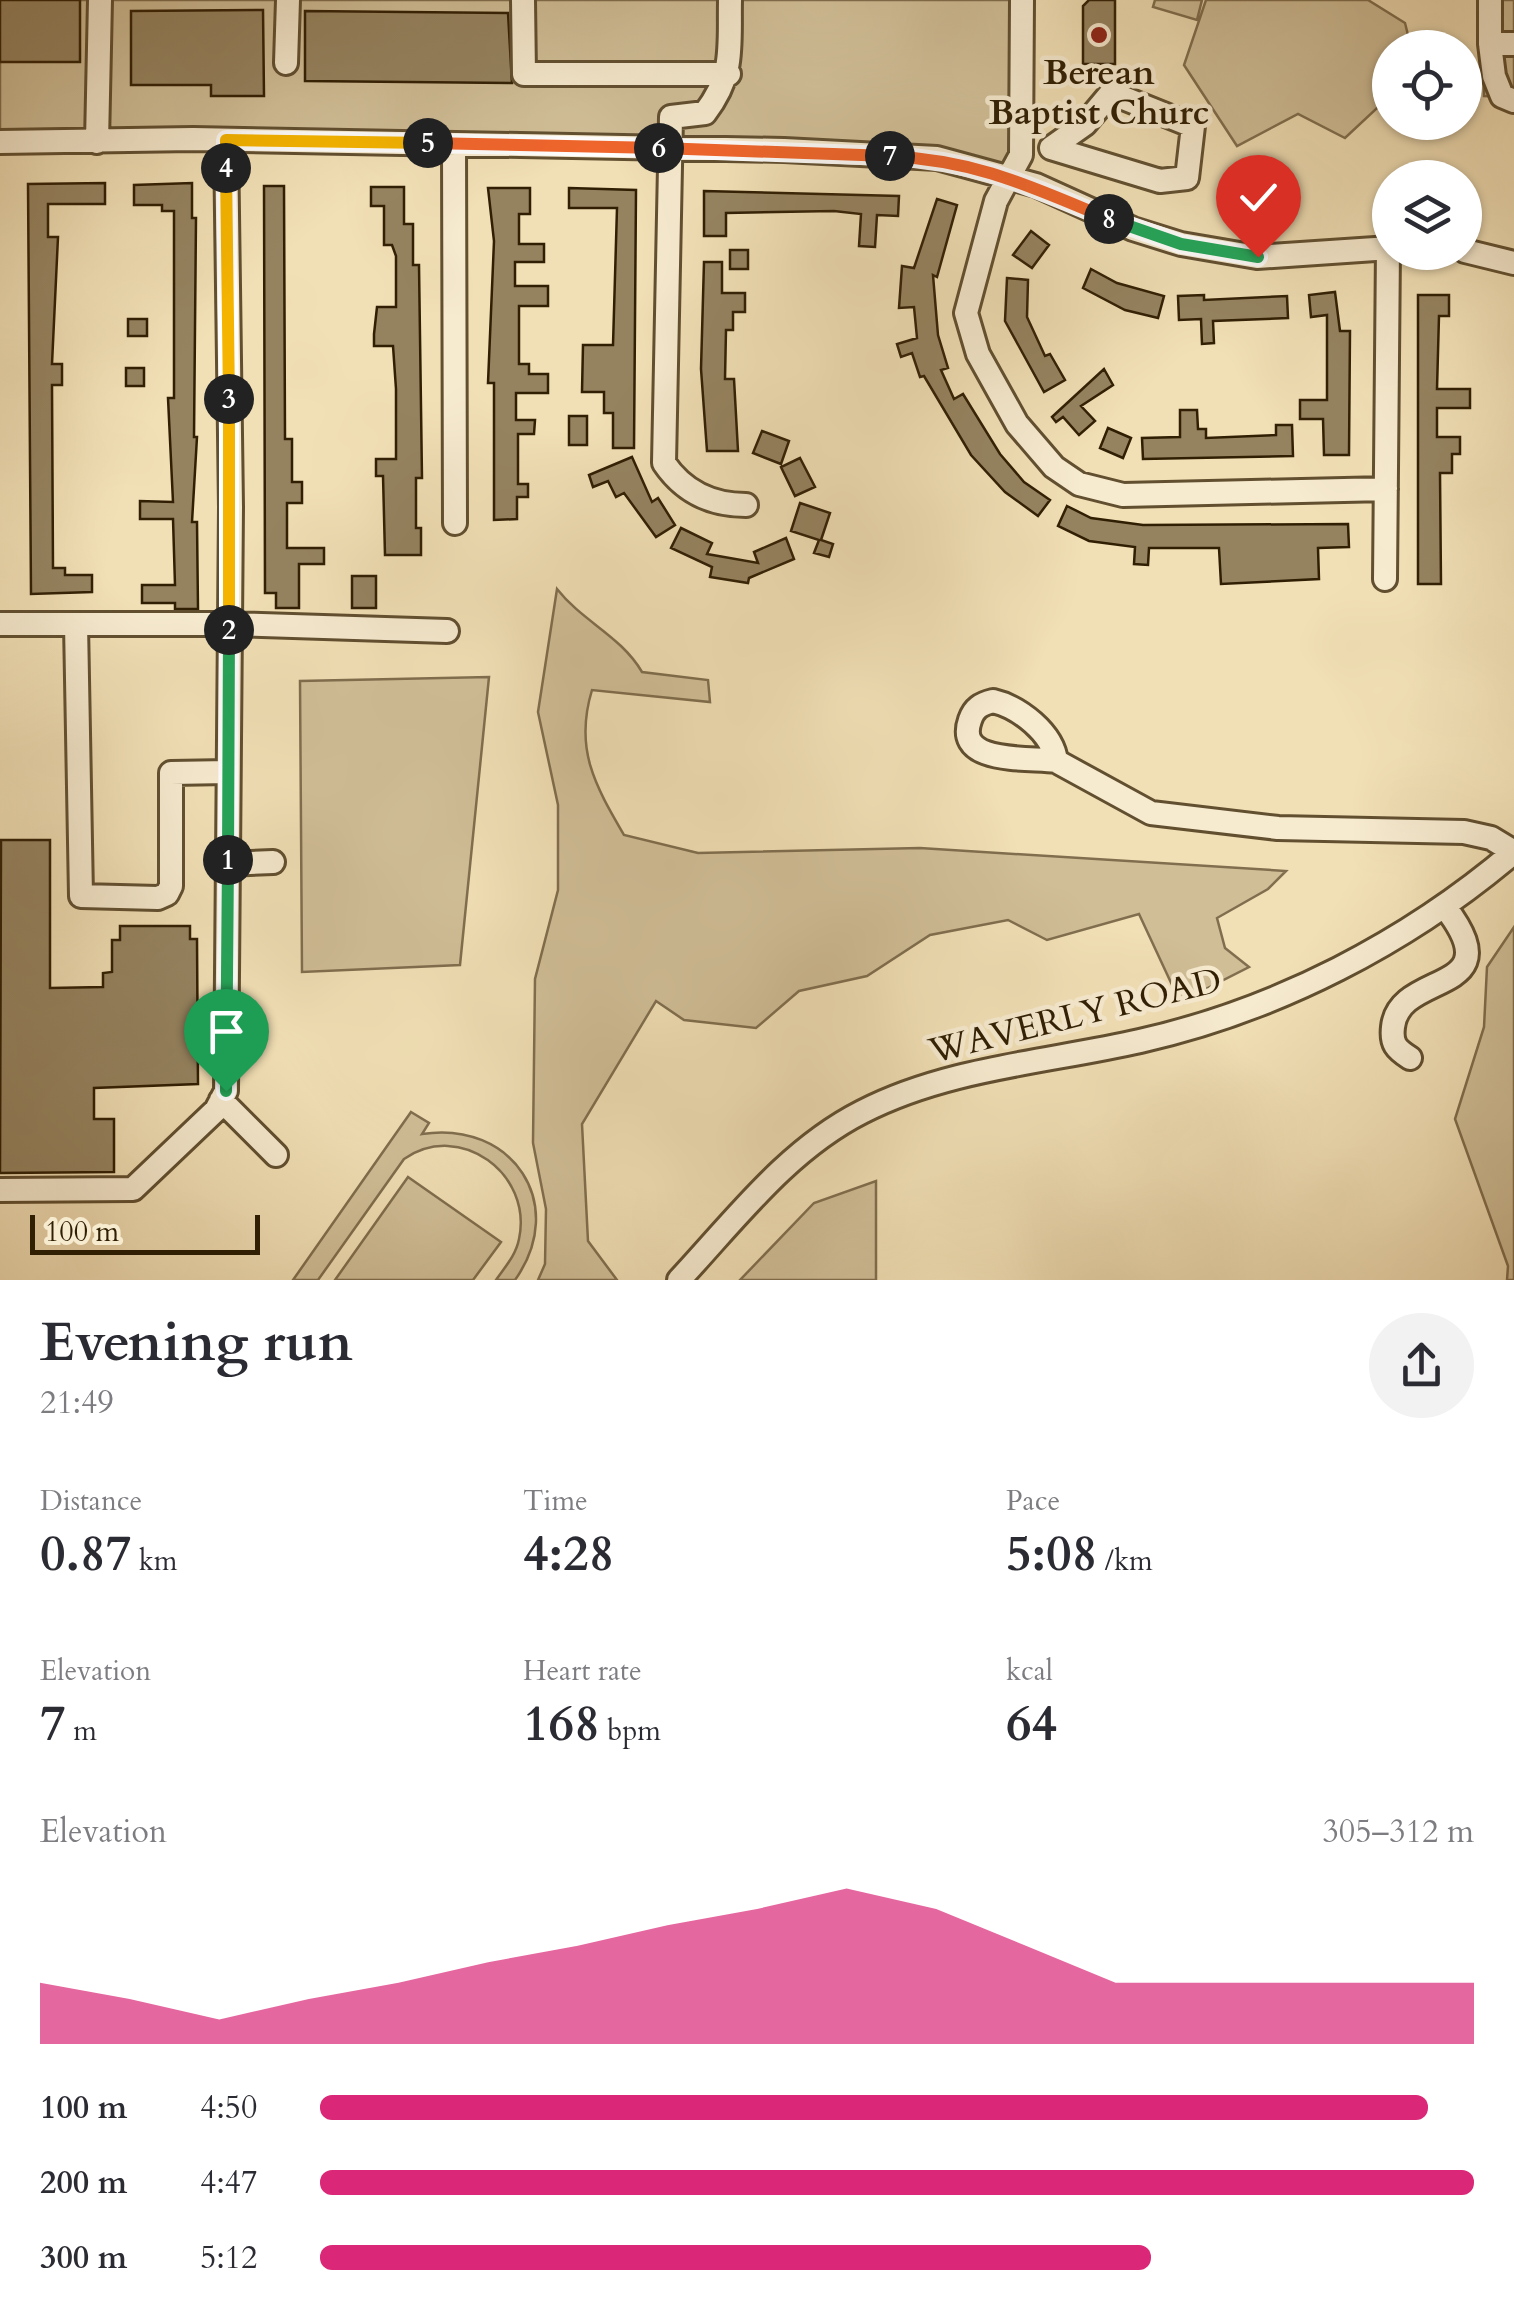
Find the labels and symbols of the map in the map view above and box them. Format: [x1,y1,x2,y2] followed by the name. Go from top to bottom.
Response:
[1088,24,1110,46] marker: Berean Baptist Churc
[989,49,1209,137] place label: Berean Baptist Churc
[403,118,453,168] pin: 5
[634,123,684,173] pin: 6
[865,131,915,181] pin: 7
[201,143,251,193] pin: 4
[1216,155,1301,258] pin
[1084,194,1134,244] pin: 8
[204,374,254,424] pin: 3
[204,605,254,655] pin: 2
[203,835,253,885] pin: 1
[923,956,1226,1076] street label: WAVERLY ROAD
[184,989,269,1092] pin
[30,1210,260,1254] scale bar

